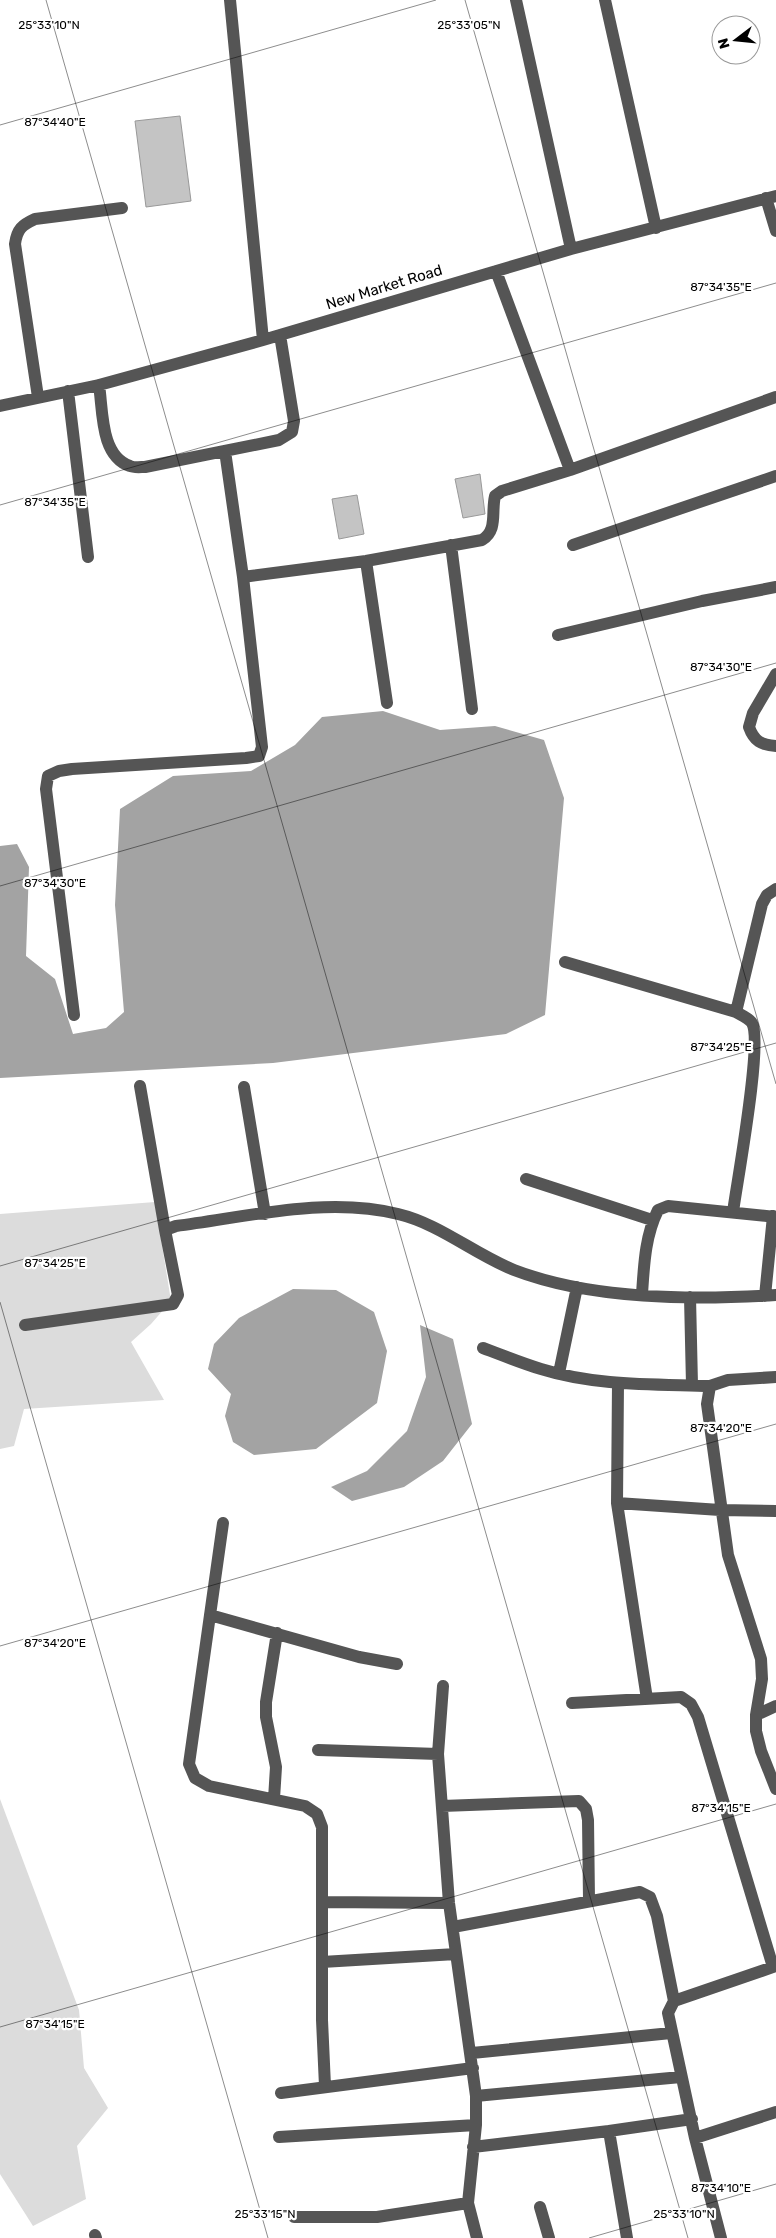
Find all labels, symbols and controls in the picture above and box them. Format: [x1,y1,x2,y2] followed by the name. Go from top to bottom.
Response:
[711,15,761,65] north arrow
[18,18,80,32] text: 25°33'10"N
[437,18,501,32] text: 25°33'05"N
[714,36,734,51] text: N
[24,115,86,129] text: 87°34'40"E
[324,261,444,313] street label: New Market Road
[690,280,752,294] text: 87°34'35"E
[24,495,86,509] text: 87°34'35"E
[690,660,752,674] text: 87°34'30"E
[24,876,86,890] text: 87°34'30"E
[690,1040,752,1054] text: 87°34'25"E
[24,1256,86,1270] text: 87°34'25"E
[690,1421,752,1435] text: 87°34'20"E
[24,1636,86,1650] text: 87°34'20"E
[691,1801,751,1815] text: 87°34'15"E
[25,2017,85,2031] text: 87°34'15"E
[691,2181,751,2195] text: 87°34'10"E
[235,2207,295,2221] text: 25°33'15"N
[653,2207,715,2221] text: 25°33'10"N

